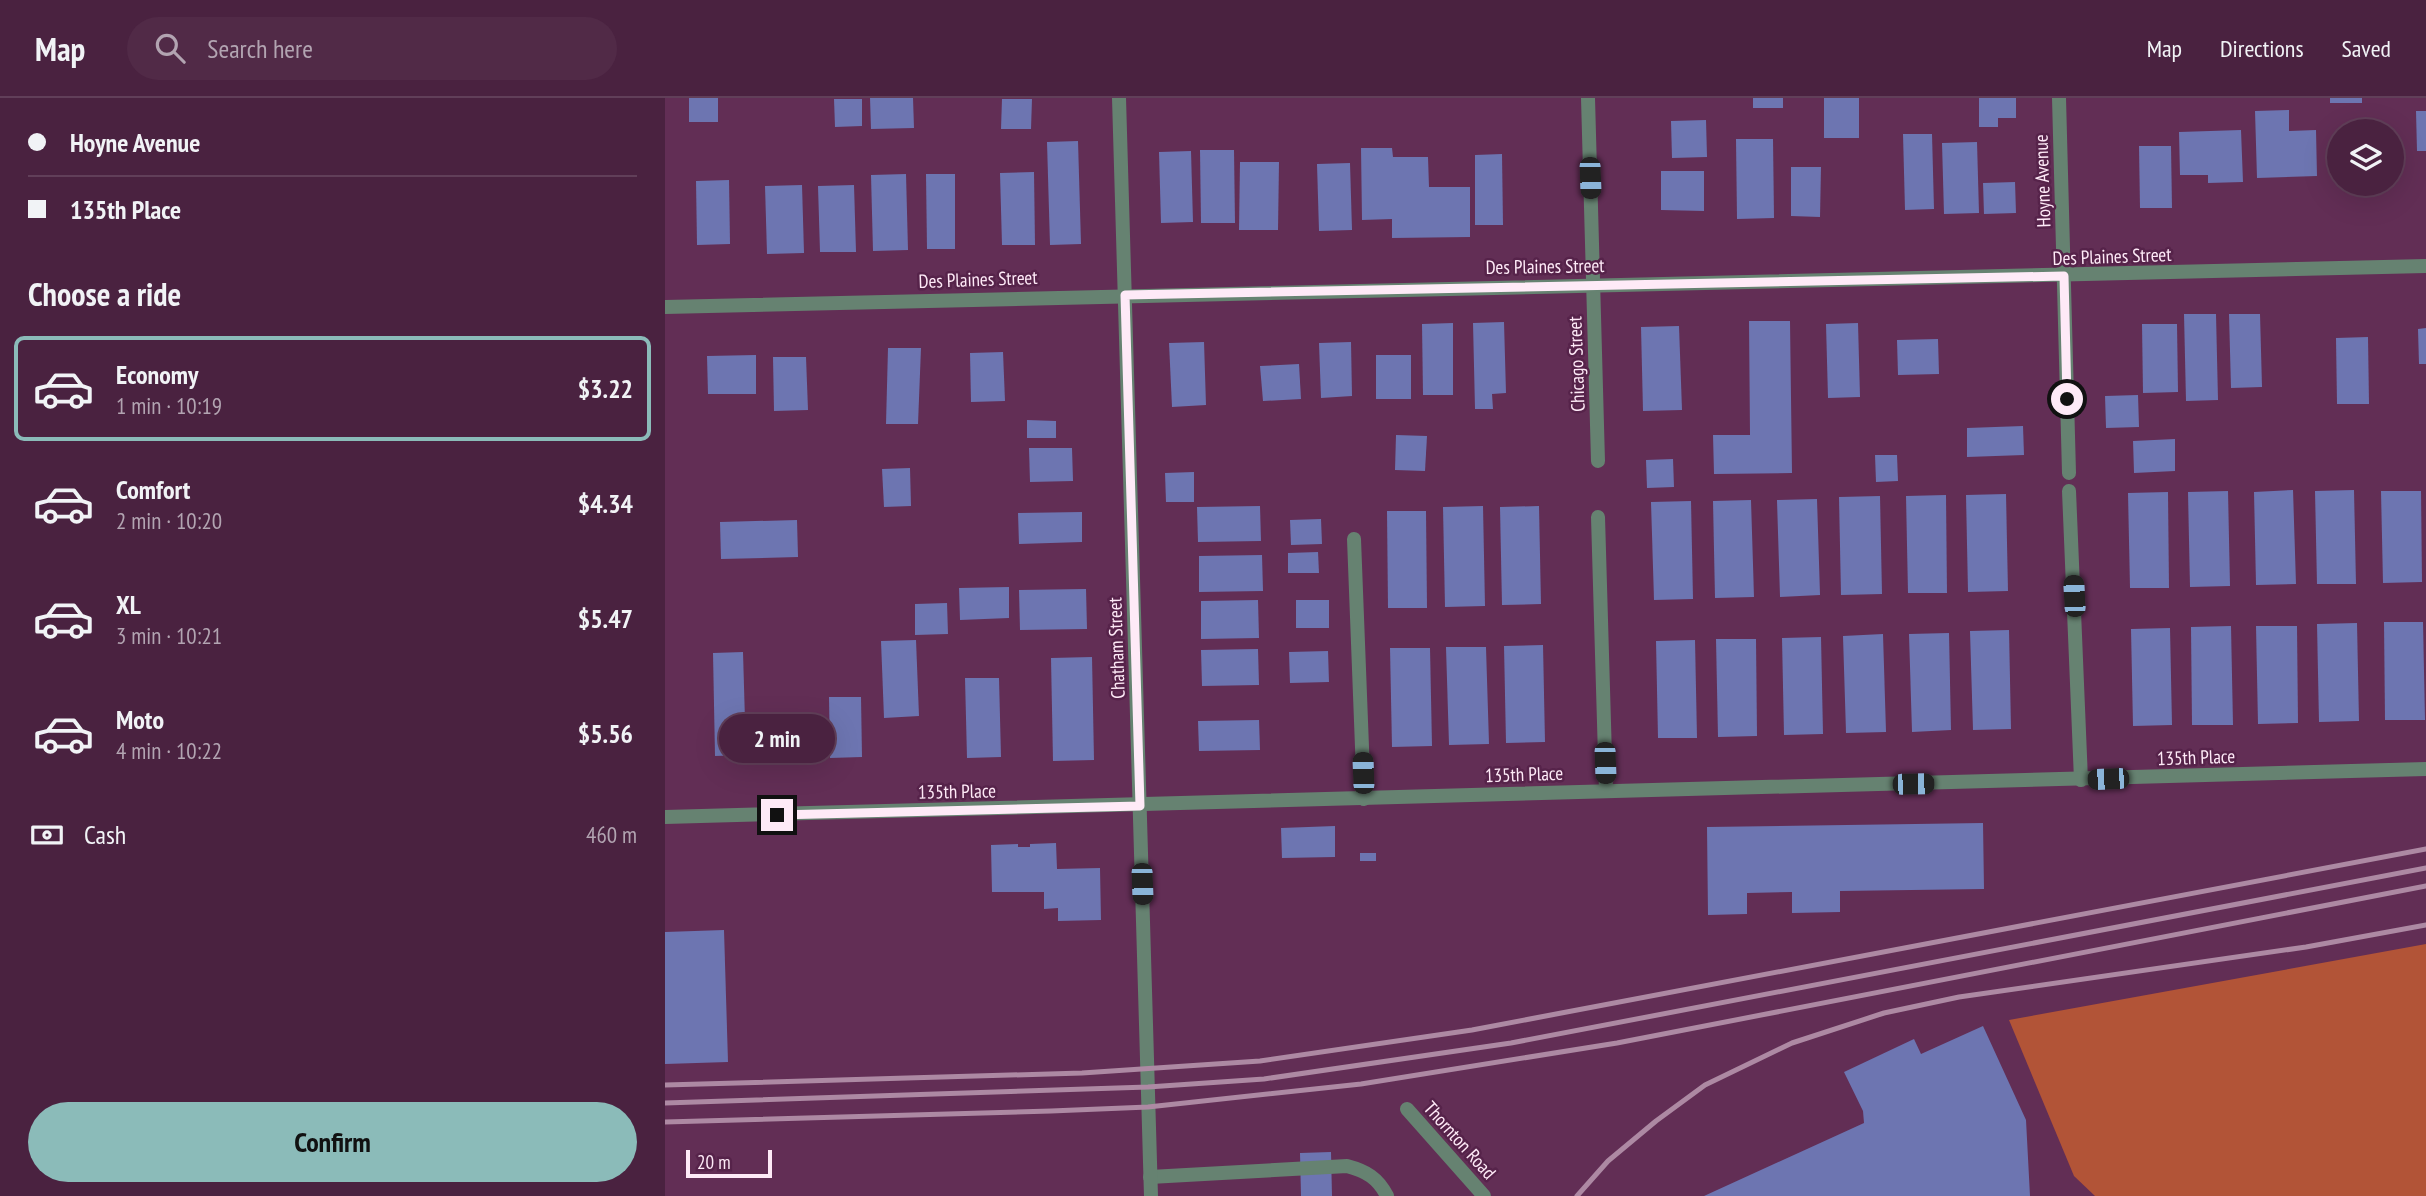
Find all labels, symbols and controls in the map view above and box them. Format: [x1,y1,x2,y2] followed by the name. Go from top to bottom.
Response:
[127,17,617,80] search box
[35,27,85,70] text: Map
[151,29,189,67] icon: search
[207,32,313,65] text: Search here
[2147,33,2182,64] text: Map
[2220,33,2304,64] text: Directions
[2342,33,2391,64] text: Saved
[2327,119,2404,196] map controls
[2327,119,2404,196] button: layers
[70,126,200,159] text: Hoyne Avenue
[2028,134,2056,228] street label: Hoyne Avenue
[1579,157,1602,199] car
[70,193,181,226] text: 135th Place
[2052,242,2173,270] street label: Des Plaines Street
[1485,253,1605,279] street label: Des Plaines Street
[918,265,1039,293] street label: Des Plaines Street
[28,273,181,315] text: Choose a ride
[1562,315,1590,412] street label: Chicago Street
[32,357,95,420] icon: car
[116,358,198,391] text: Economy
[578,372,633,405] text: $3.22
[2051,383,2083,415] route start
[116,391,222,420] text: 1 min · 10:19
[32,472,95,535] icon: car
[116,473,190,506] text: Comfort
[578,487,633,520] text: $4.34
[116,506,222,535] text: 2 min · 10:20
[2063,574,2086,618] car
[32,587,95,650] icon: car
[116,588,141,621] text: XL
[1102,596,1130,699] street label: Chatham Street
[578,602,633,635] text: $5.47
[116,621,222,650] text: 3 min · 10:21
[32,702,95,765] icon: car
[116,703,164,736] text: Moto
[719,714,835,762] callout: 2 min
[578,717,633,750] text: $5.56
[754,724,800,753] text: 2 min
[116,736,222,765] text: 4 min · 10:22
[1594,742,1617,784] car
[2157,744,2236,770] street label: 135th Place
[1352,752,1375,794] car
[1485,761,1564,787] street label: 135th Place
[2087,768,2130,790] car
[1892,773,1935,795] car
[918,778,996,804] street label: 135th Place
[761,799,793,831] route end
[28,816,66,854] icon: cash
[84,818,126,851] text: Cash
[586,820,637,849] text: 460 m
[1131,863,1154,905] car
[1419,1096,1501,1184] street label: Thornton Road
[28,1102,637,1182] button: Confirm
[686,1147,772,1179] scale bar
[697,1150,731,1174] text: 20 m

